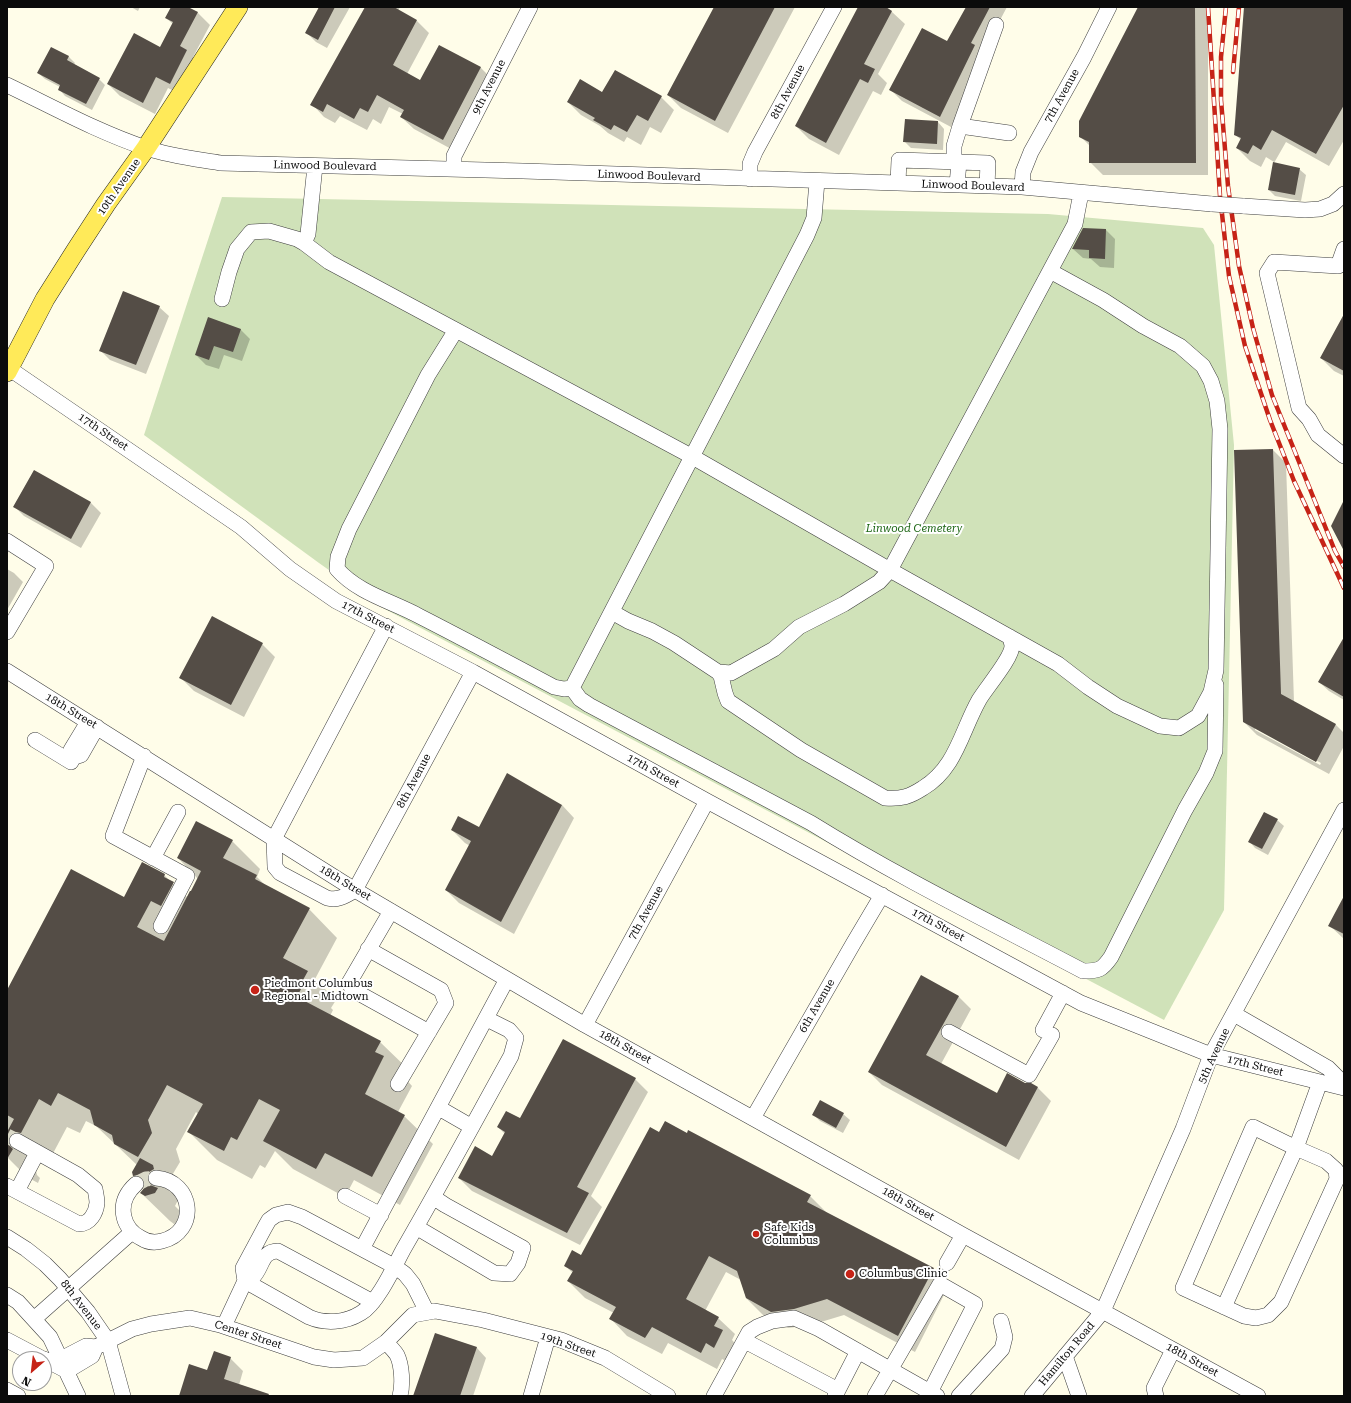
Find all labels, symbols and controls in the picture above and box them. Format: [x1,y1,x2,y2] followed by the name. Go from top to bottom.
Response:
[470,57,508,117] street label: 9th Avenue
[768,63,808,121] street label: 8th Avenue
[1042,67,1082,125] street label: 7th Avenue
[95,156,143,218] street label: 10th Avenue
[273,158,377,174] street label: Linwood Boulevard
[597,168,701,184] street label: Linwood Boulevard
[921,178,1025,194] street label: Linwood Boulevard
[75,410,131,454] street label: 17th Street
[866,522,962,536] park label: Linwood Cemetery
[339,598,397,636] street label: 17th Street
[43,690,99,732] street label: 18th Street
[624,751,682,791] street label: 17th Street
[394,752,434,810] street label: 8th Avenue
[317,862,373,904] street label: 18th Street
[626,884,666,942] street label: 7th Avenue
[909,906,967,944] street label: 17th Street
[264,977,373,1003] place label: Piedmont Columbus Regional - Midtown
[796,977,838,1035] street label: 6th Avenue
[249,984,261,996] marker: Piedmont Columbus Regional - Midtown
[1195,1026,1233,1086] street label: 5th Avenue
[596,1027,654,1067] street label: 18th Street
[1225,1053,1285,1079] street label: 17th Street
[879,1184,937,1224] street label: 18th Street
[764,1221,818,1247] place label: Safe Kids Columbus
[751,1229,761,1239] marker: Safe Kids Columbus
[859,1267,947,1281] place label: Columbus Clinic
[844,1268,856,1280] marker: Columbus Clinic
[57,1277,105,1333] street label: 8th Avenue
[213,1318,283,1352] street label: Center Street
[1036,1319,1098,1389] street label: Hamilton Road
[538,1329,598,1361] street label: 19th Street
[1163,1340,1221,1380] street label: 18th Street
[12,1351,52,1391] north arrow
[20,1373,33,1389] text: N

